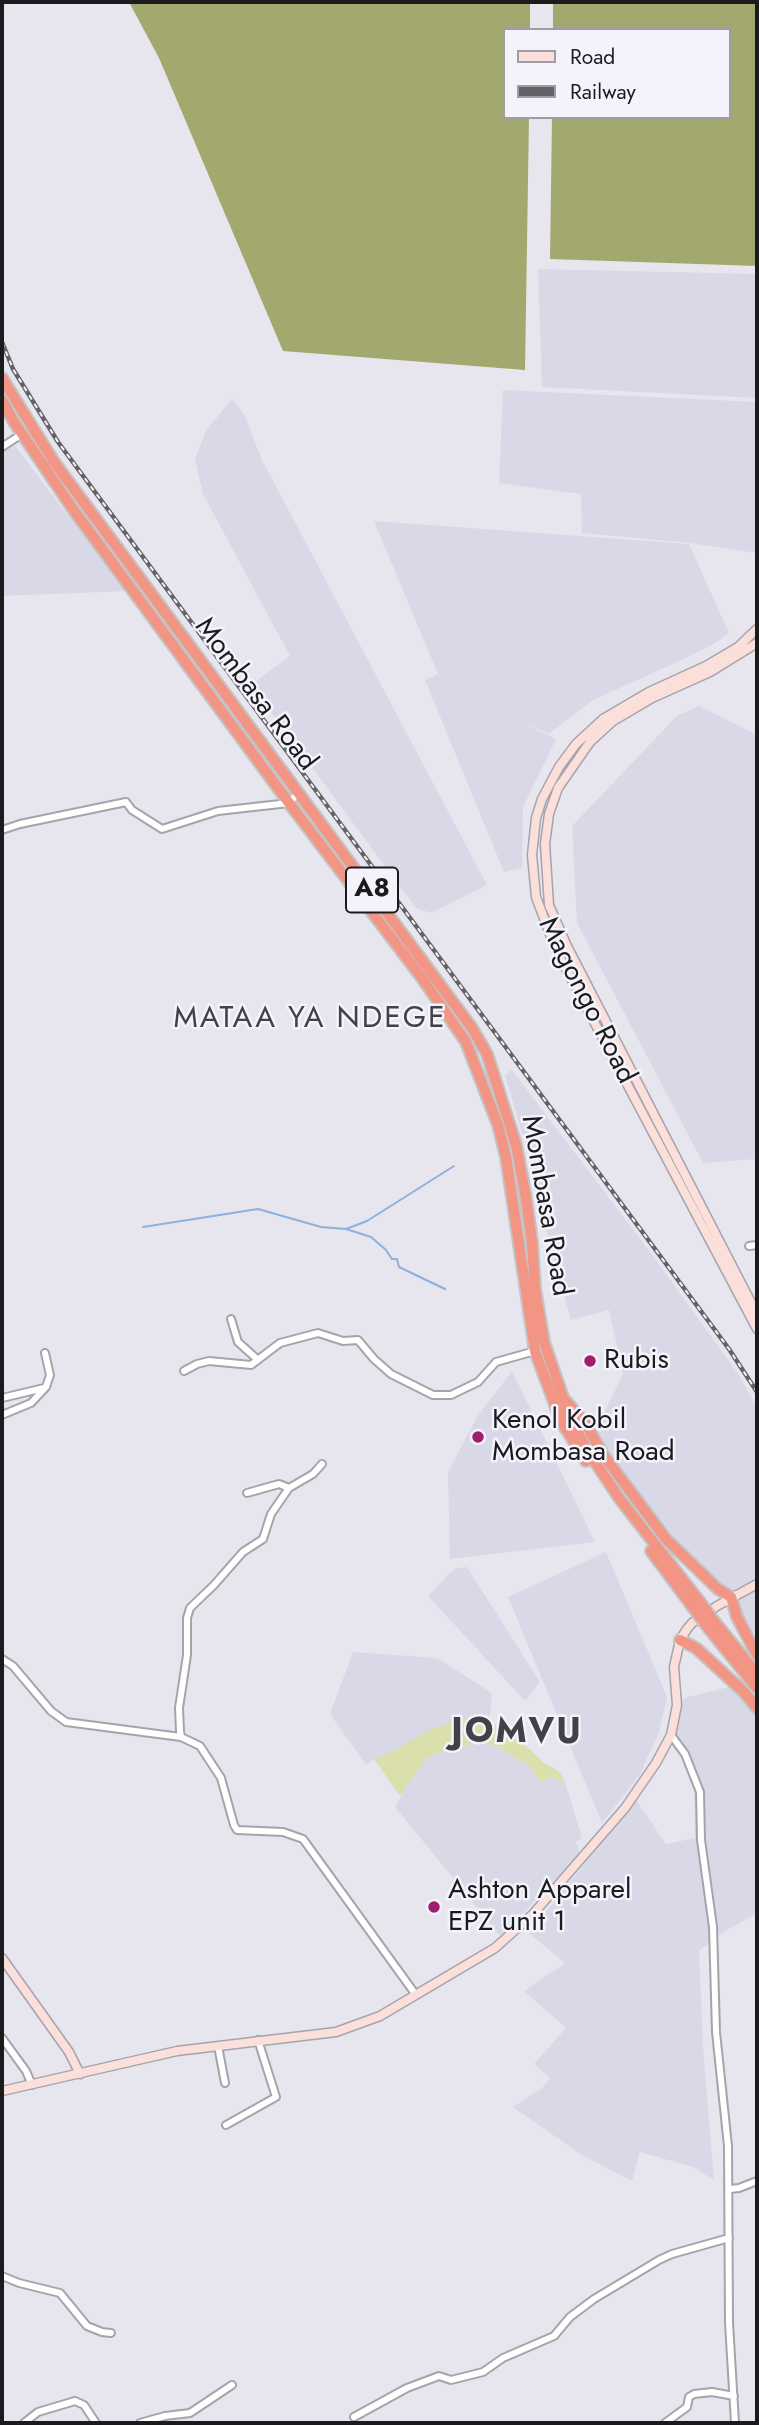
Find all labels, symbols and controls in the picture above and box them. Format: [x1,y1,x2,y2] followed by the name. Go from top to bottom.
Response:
[504,28,731,119] legend
[570,42,615,72] text: Road
[570,77,636,107] text: Railway
[187,612,323,778] street label: Mombasa Road
[346,868,398,912] road number: A8
[530,912,642,1090] street label: Magongo Road
[175,1002,445,1038] district label: MATAA YA NDEGE
[513,1113,577,1299] street label: Mombasa Road
[604,1344,669,1378] place label: Rubis
[582,1353,598,1369] marker: Rubis
[492,1404,675,1470] place label: Kenol Kobil Mombasa Road
[470,1429,486,1445] marker: Kenol Kobil Mombasa Road
[452,1713,582,1755] district label: JOMVU
[448,1874,631,1940] place label: Ashton Apparel EPZ unit 1
[426,1899,442,1915] marker: Ashton Apparel EPZ unit 1

